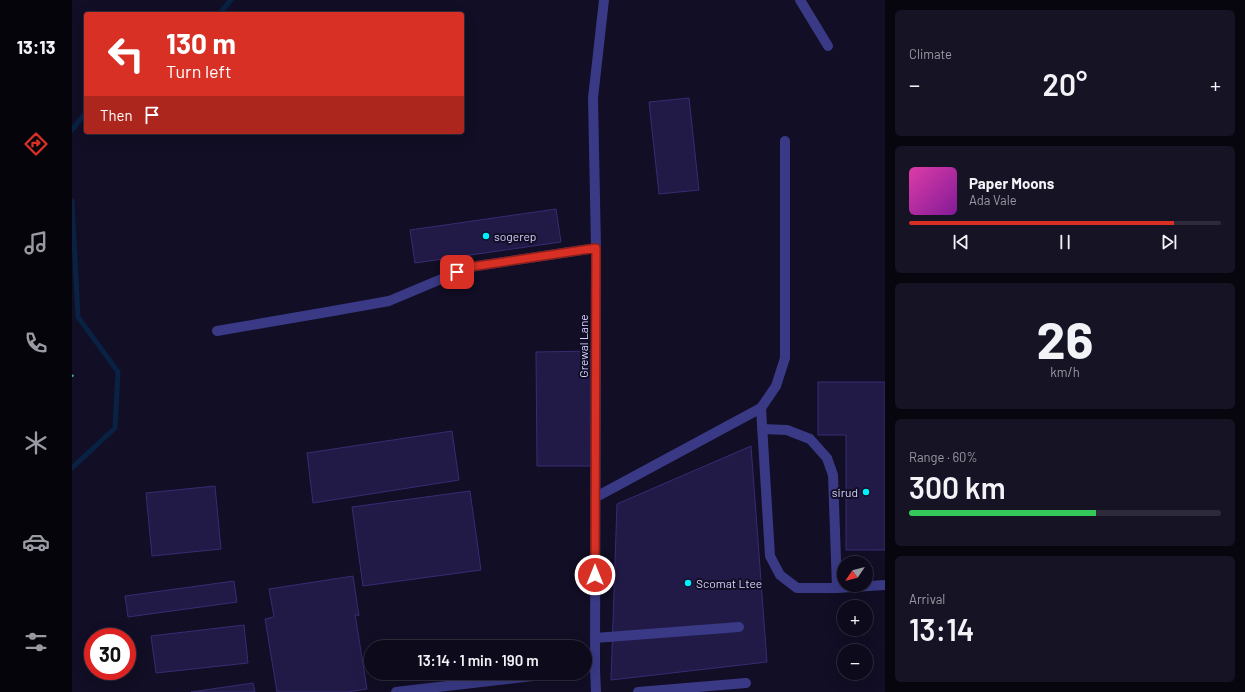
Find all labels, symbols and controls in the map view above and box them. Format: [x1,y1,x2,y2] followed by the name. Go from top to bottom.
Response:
[166,26,236,60] text: 130 m
[100,28,152,80] icon: left
[17,36,55,58] text: 13:13
[909,46,952,62] text: Climate
[166,60,232,82] text: Turn left
[1043,66,1087,102] text: 20°
[909,71,920,97] text: −
[1210,71,1221,97] text: +
[141,104,163,126] icon: arrive
[100,106,133,124] text: Then
[22,130,50,158] icon: directions
[969,174,1054,192] text: Paper Moons
[969,192,1017,208] text: Ada Vale
[22,229,50,257] icon: music
[494,229,536,243] place label: sogerep
[481,231,491,241] marker: sogerep
[950,231,972,253] icon: previous
[1054,231,1076,253] icon: pause
[1158,231,1180,253] icon: next
[440,255,474,289] pin
[446,261,468,283] icon: arrive
[1036,307,1094,369] text: 26
[576,314,590,378] street label: Grewal Lane
[22,329,50,357] icon: phone
[1050,364,1080,380] text: km/h
[22,429,50,457] icon: climate
[909,449,977,465] text: Range · 60%
[909,469,1006,505] text: 300 km
[832,485,858,499] place label: sirud
[861,487,871,497] marker: sirud
[22,528,50,556] icon: car
[574,554,616,596] position arrow
[837,556,873,592] north arrow
[837,556,873,680] map controls
[696,576,762,590] place label: Scomat Ltee
[683,578,693,588] marker: Scomat Ltee
[909,591,945,607] text: Arrival
[837,600,873,636] button: +
[909,611,974,647] text: 13:14
[22,628,50,656] icon: filters
[84,628,136,680] speed limit sign: 30
[837,644,873,680] button: −
[417,651,539,669] text: 13:14 · 1 min · 190 m

